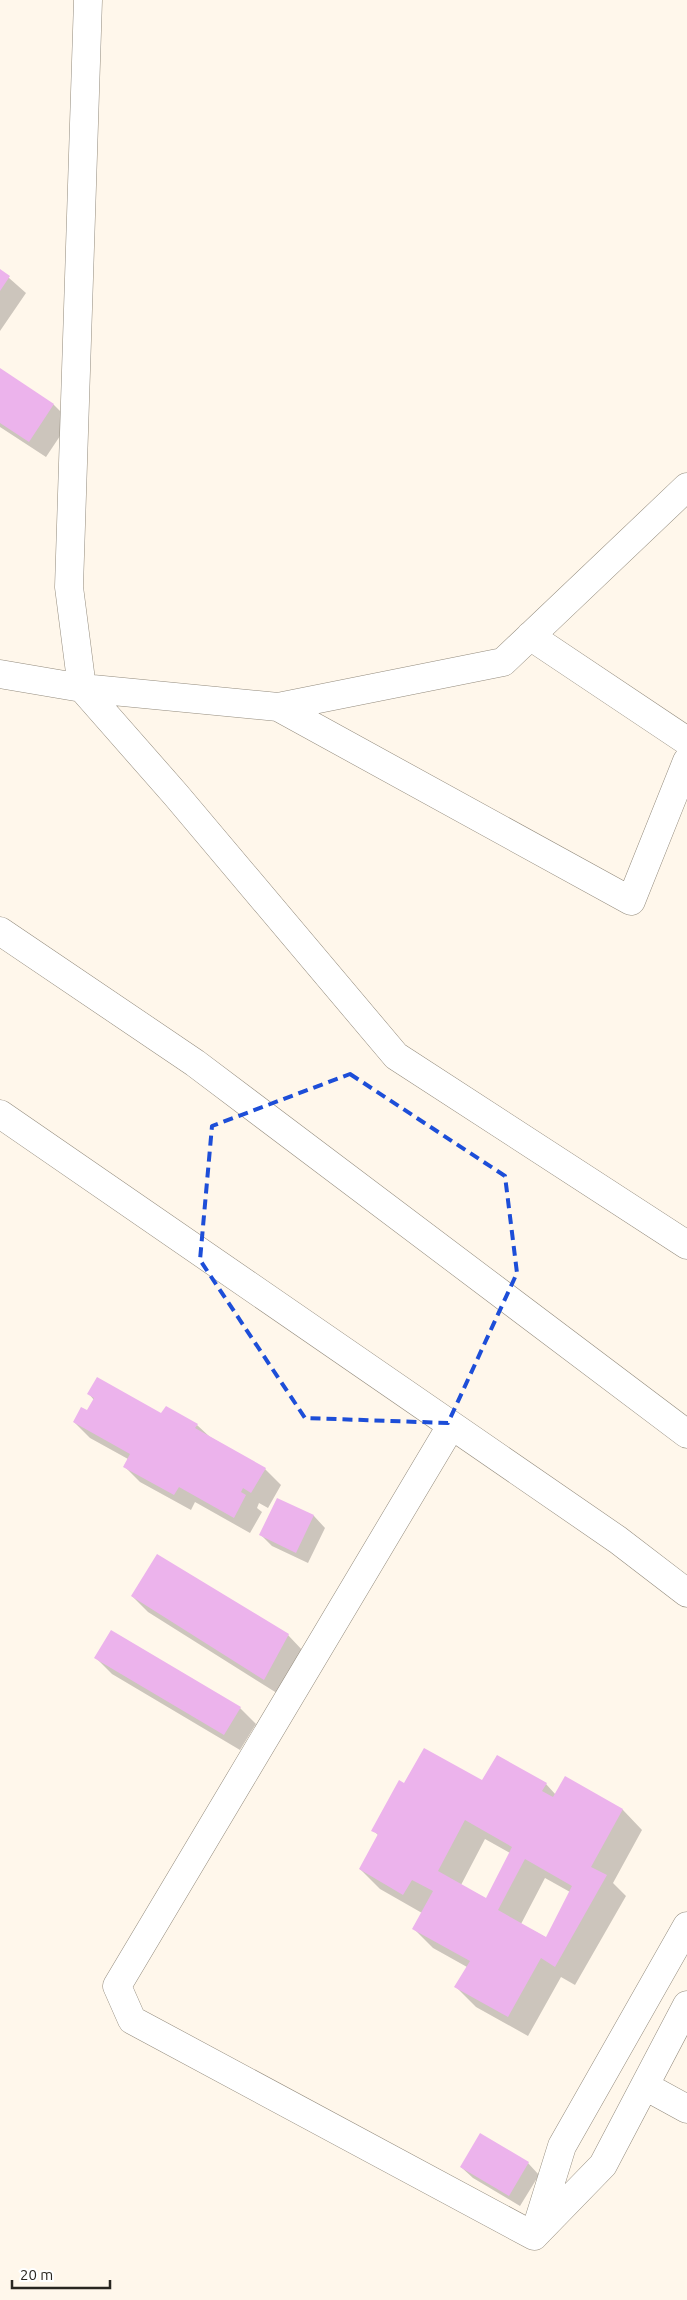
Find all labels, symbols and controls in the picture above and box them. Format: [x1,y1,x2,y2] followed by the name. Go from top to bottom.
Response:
[12,2258,110,2290] scale bar
[20,2266,53,2283] text: 20 m

